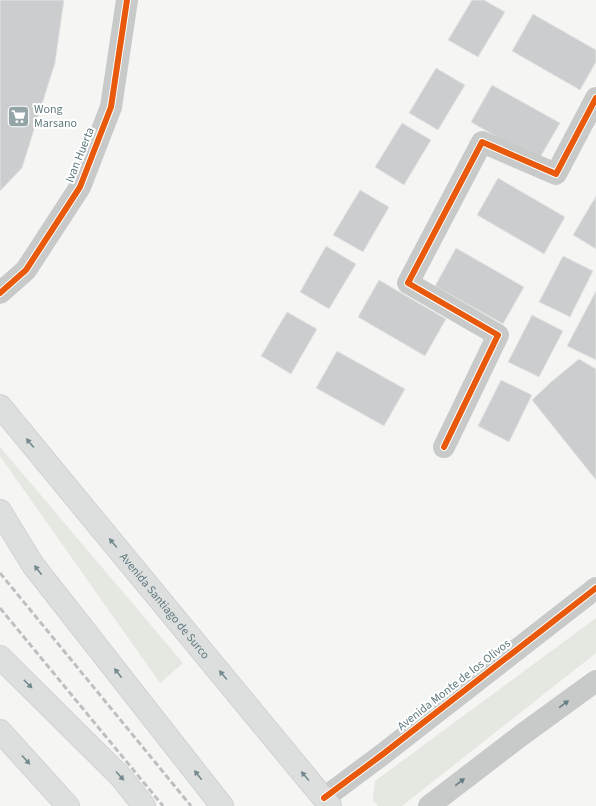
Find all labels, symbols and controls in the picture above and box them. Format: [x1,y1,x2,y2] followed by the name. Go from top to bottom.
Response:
[34,101,77,132] place label: Wong Marsano
[6,103,32,129] supermarket icon: Wong Marsano
[61,125,99,185] street label: Ivan Huerta
[26,437,35,448] one-way arrow
[109,537,117,548] one-way arrow
[116,549,214,663] street label: Avenida Santiago de Surco
[33,565,42,576] one-way arrow
[394,635,514,735] street label: Avenida Monte de los Olivos
[113,667,122,678] one-way arrow
[218,670,227,681] one-way arrow
[23,679,33,689] one-way arrow
[559,700,570,708] one-way arrow
[21,755,31,765] one-way arrow
[193,770,202,781] one-way arrow
[301,770,310,781] one-way arrow
[115,771,124,781] one-way arrow
[455,778,466,787] one-way arrow

